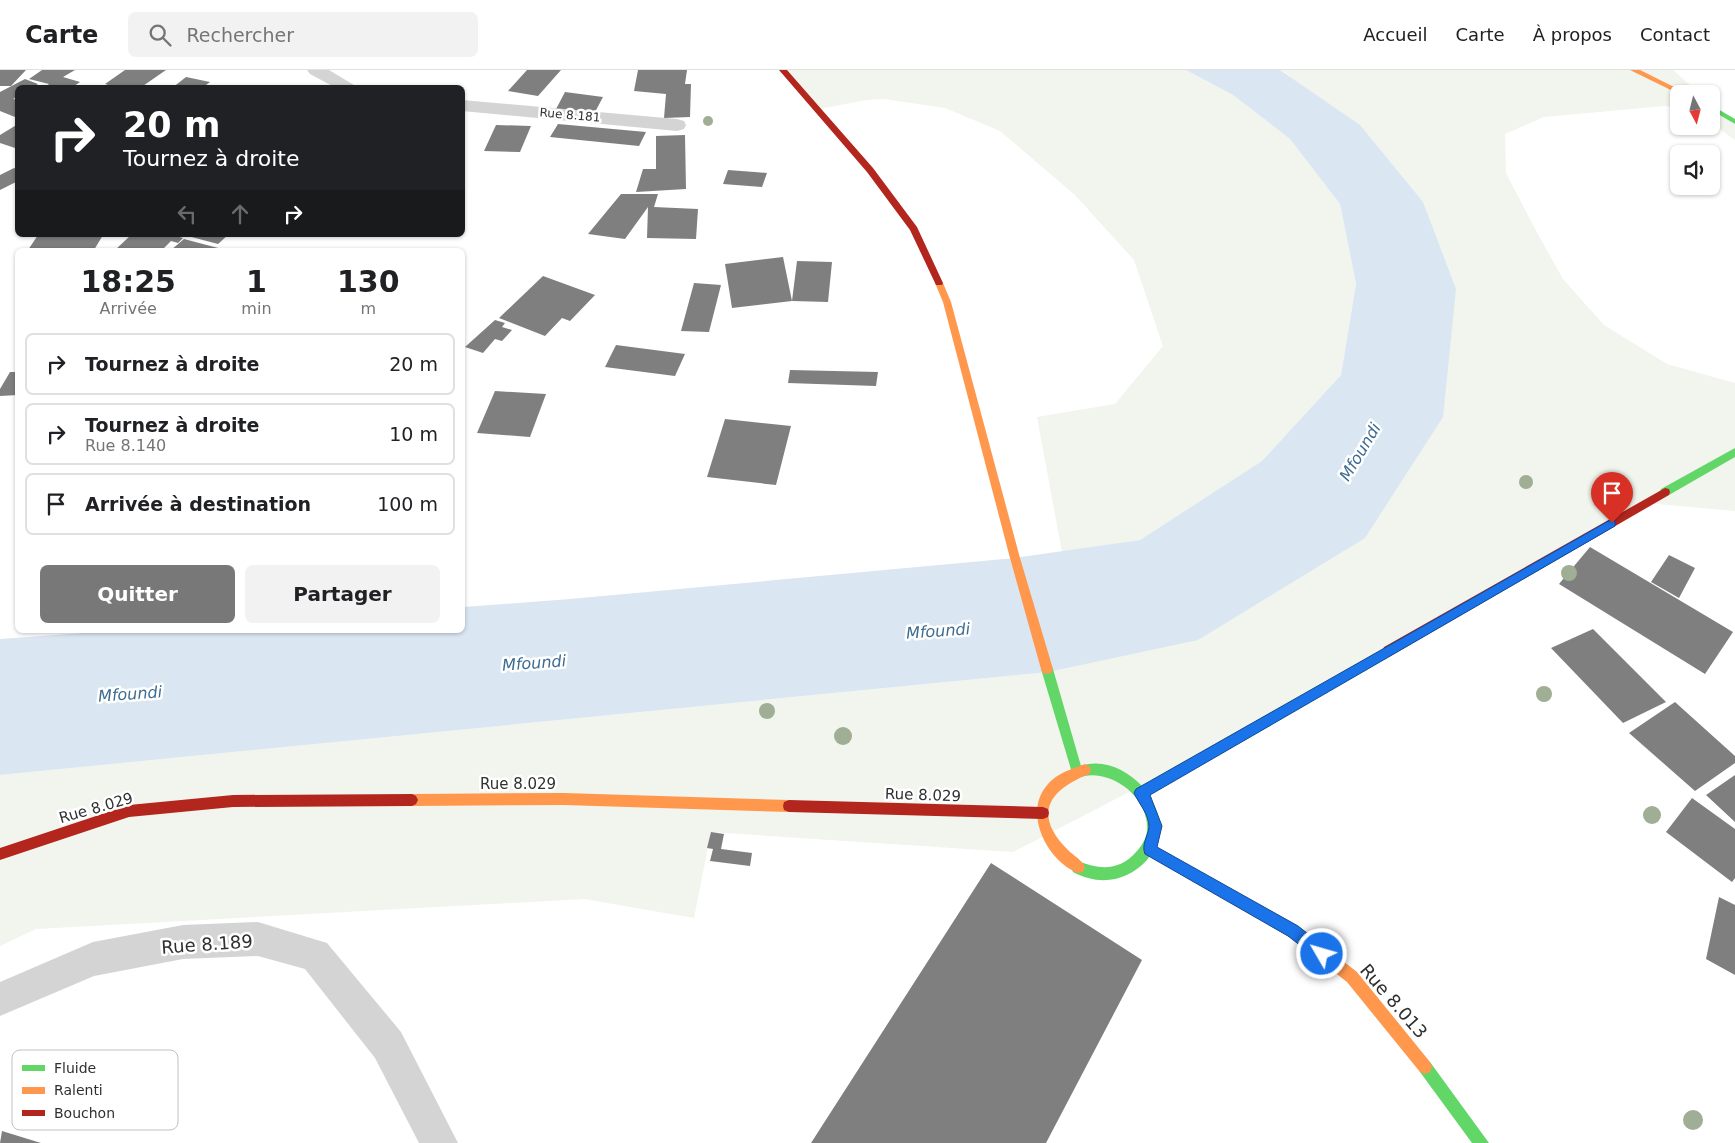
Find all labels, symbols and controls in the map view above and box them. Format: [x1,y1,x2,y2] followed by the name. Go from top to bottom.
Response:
[128,12,478,57] search box
[25,21,98,49] text: Carte
[146,21,174,49] icon: search
[186,24,294,46] text: Rechercher
[1363,24,1428,45] text: Accueil
[1456,24,1505,45] text: Carte
[1533,24,1612,45] text: À propos
[1640,24,1710,45] text: Contact
[1670,85,1720,135] north arrow
[1670,85,1720,195] map controls
[40,105,105,170] icon: right
[123,105,220,145] text: 20 m
[539,105,601,125] street label: Rue 8.181
[1670,145,1720,195] button: sound
[123,146,300,171] text: Tournez à droite
[173,200,201,228] icon: left
[226,200,254,228] icon: ahead
[279,200,307,228] icon: right
[80,264,176,299] text: 18:25
[246,264,267,299] text: 1
[337,264,400,299] text: 130
[99,299,157,318] text: Arrivée
[241,299,272,318] text: min
[360,299,376,318] text: m
[42,350,70,378] icon: right
[85,353,259,375] text: Tournez à droite
[389,353,438,375] text: 20 m
[85,414,259,436] text: Tournez à droite
[1335,419,1385,484] water label: Mfoundi
[42,420,70,448] icon: right
[389,423,438,445] text: 10 m
[85,436,166,455] text: Rue 8.140
[1591,472,1633,523] pin
[1598,479,1626,507] icon: arrive
[42,490,70,518] icon: arrive
[85,493,311,515] text: Arrivée à destination
[377,493,438,515] text: 100 m
[40,565,235,623] button: Quitter
[245,565,440,623] button: Partager
[905,619,971,643] water label: Mfoundi
[501,651,567,675] water label: Mfoundi
[97,682,163,706] water label: Mfoundi
[480,775,556,793] street label: Rue 8.029
[885,785,961,805] street label: Rue 8.029
[57,789,135,827] street label: Rue 8.029
[1295,927,1347,979] position arrow
[161,930,253,958] street label: Rue 8.189
[1356,960,1432,1042] street label: Rue 8.013
[12,1050,178,1130] legend
[54,1060,96,1076] text: Fluide
[54,1082,103,1098] text: Ralenti
[54,1105,115,1121] text: Bouchon

